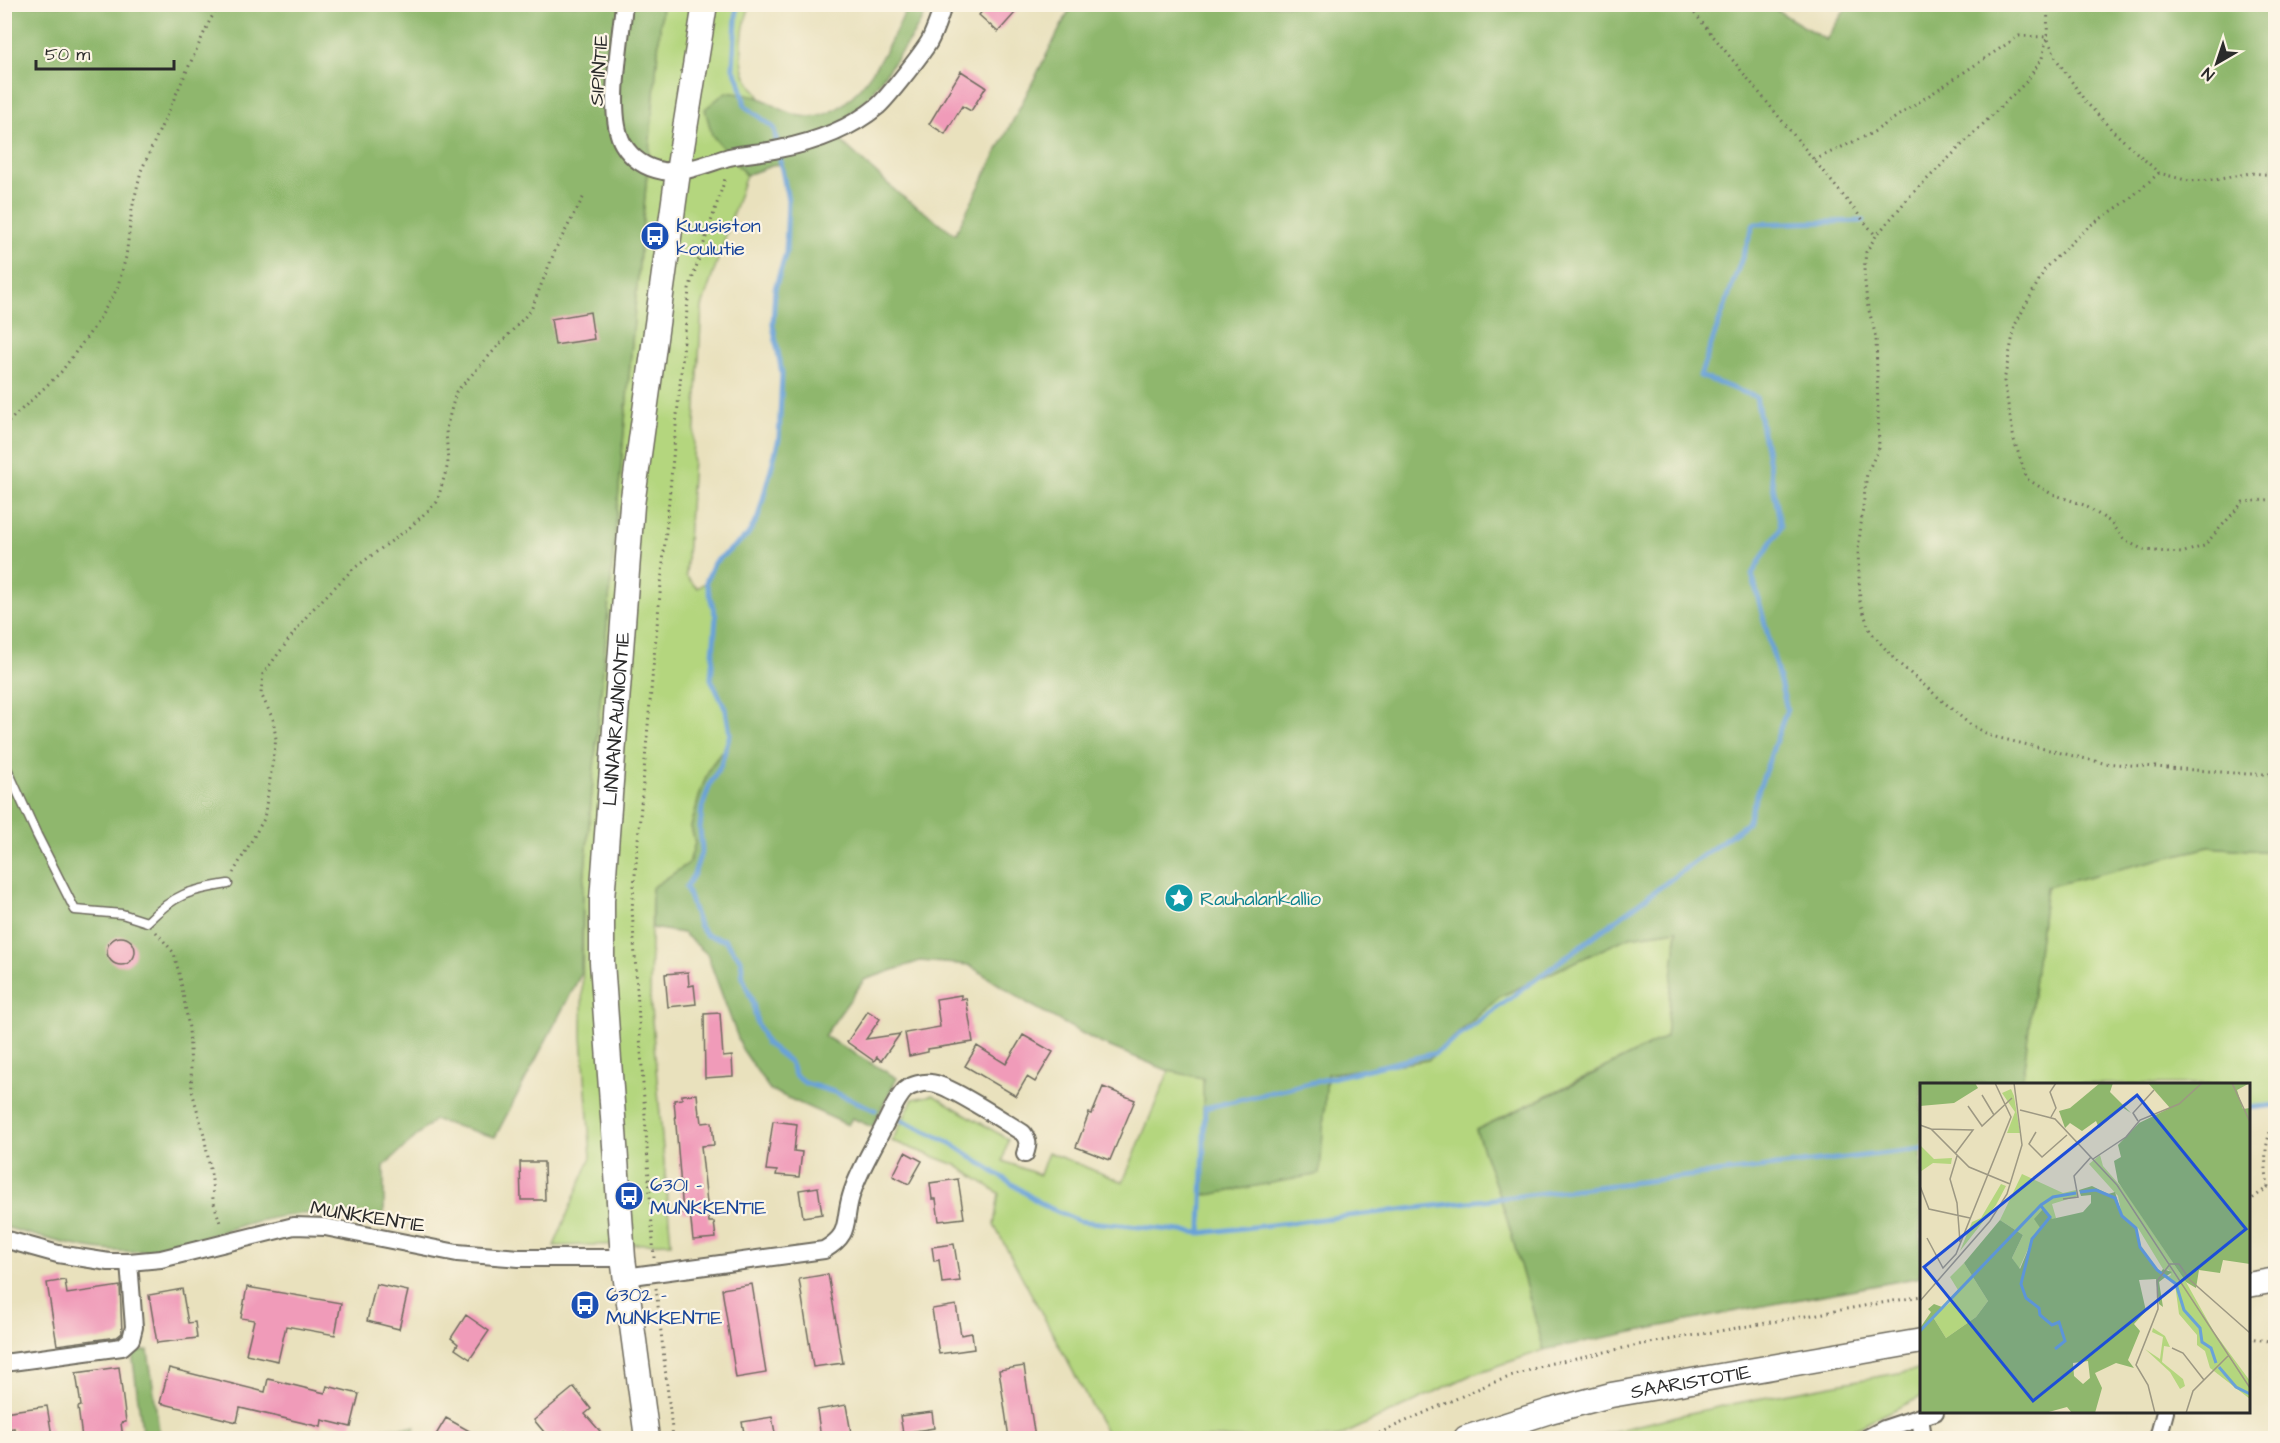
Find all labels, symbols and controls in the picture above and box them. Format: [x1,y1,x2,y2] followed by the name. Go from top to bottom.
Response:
[36,33,174,71] scale bar
[583,33,615,107] street label: SIPINTIE
[2187,33,2247,93] north arrow
[45,42,90,67] text: 50 m
[2197,62,2219,86] text: N
[676,212,761,263] place label: Kuusiston koulutie
[639,220,671,252] bus stop icon: Kuusiston koulutie
[596,631,637,807] street label: LINNANRAUNIONTIE
[1163,882,1195,914] place icon: Rauhalankallio
[1200,885,1321,913] place label: Rauhalankallio
[1920,1083,2250,1413] inset map
[650,1171,766,1222] place label: 6301 - MUNKKENTIE
[613,1180,645,1212] bus stop icon: 6301 - MUNKKENTIE
[308,1194,428,1240] street label: MUNKKENTIE
[606,1281,722,1332] place label: 6302 - MUNKKENTIE
[569,1289,601,1321] bus stop icon: 6302 - MUNKKENTIE
[1628,1358,1753,1406] street label: SAARISTOTIE

